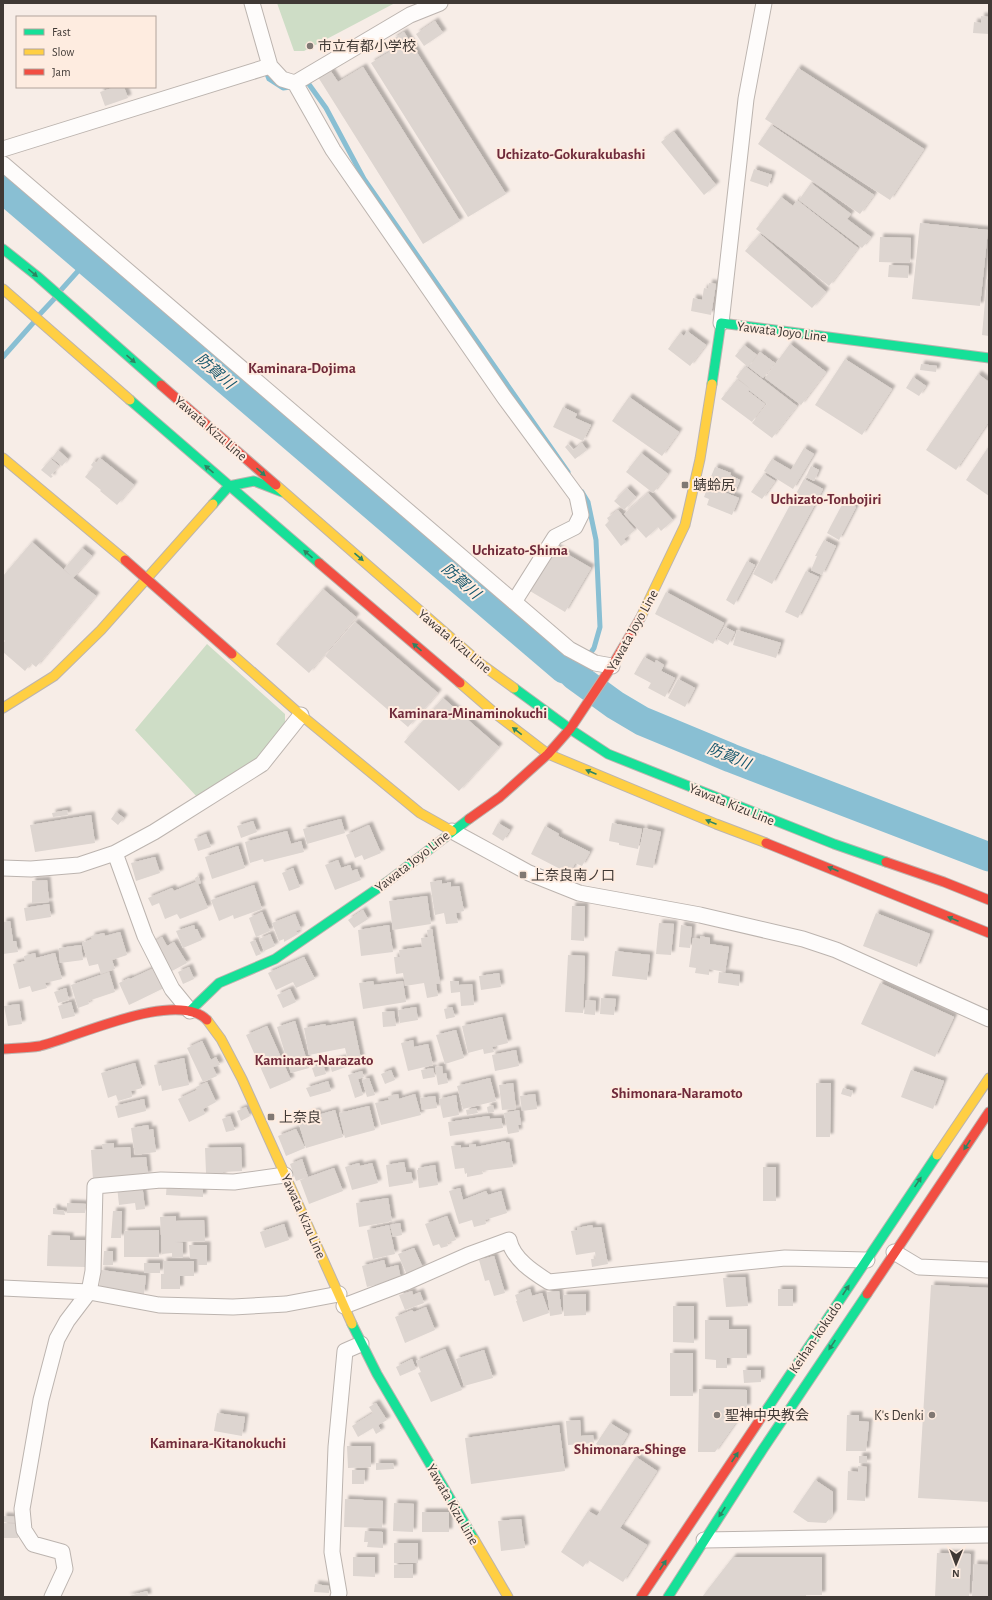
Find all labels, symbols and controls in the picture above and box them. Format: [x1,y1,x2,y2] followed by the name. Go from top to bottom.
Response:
[16,16,156,88] legend
[52,26,71,38] text: Fast
[318,39,416,54] place label: 市立有都小学校
[305,41,315,51] marker: 市立有都小学校
[52,46,74,58] text: Slow
[52,66,71,78] text: Jam
[497,147,645,162] district label: Uchizato-Gokurakubashi
[28,269,39,278] one-way arrow
[736,320,828,344] street label: Yawata Joyo Line
[193,350,239,393] water label: 防賀川
[126,354,137,363] one-way arrow
[248,361,356,376] district label: Kaminara-Dojima
[171,394,249,464] street label: Yawata Kizu Line
[205,465,214,474] one-way arrow
[256,467,266,476] one-way arrow
[693,478,735,493] place label: 蜻蛉尻
[680,480,690,490] marker: 蜻蛉尻
[771,492,881,507] district label: Uchizato-Tonbojiri
[472,543,568,558] district label: Uchizato-Shima
[303,549,313,558] one-way arrow
[354,553,364,562] one-way arrow
[439,560,485,603] water label: 防賀川
[605,588,661,673] street label: Yawata Joyo Line
[415,607,494,676] street label: Yawata Kizu Line
[412,643,423,652] one-way arrow
[389,706,547,721] district label: Kaminara-Minaminokuchi
[512,727,522,735] one-way arrow
[705,740,755,773] water label: 防賀川
[585,769,597,775] one-way arrow
[687,781,776,828] street label: Yawata Kizu Line
[706,819,717,825] one-way arrow
[373,828,453,895] street label: Yawata Joyo Line
[827,866,838,872] one-way arrow
[531,868,615,883] place label: 上奈良南ノ口
[518,870,528,880] marker: 上奈良南ノ口
[946,915,958,921] one-way arrow
[255,1053,373,1068] district label: Kaminara-Narazato
[611,1086,743,1101] district label: Shimonara-Naramoto
[279,1110,321,1125] place label: 上奈良
[266,1112,276,1122] marker: 上奈良
[963,1139,971,1150] one-way arrow
[278,1172,328,1261] street label: Yawata Kizu Line
[915,1177,922,1188] one-way arrow
[842,1285,850,1296] one-way arrow
[787,1299,845,1376] street label: Keihan-kokudo
[828,1340,836,1351] one-way arrow
[725,1408,809,1423] place label: 聖神中央教会
[874,1409,924,1423] place label: K's Denki
[712,1410,722,1420] marker: 聖神中央教会
[927,1410,937,1420] marker: K's Denki
[150,1436,286,1451] district label: Kaminara-Kitanokuchi
[574,1442,686,1457] district label: Shimonara-Shinge
[731,1451,739,1462] one-way arrow
[423,1462,481,1547] street label: Yawata Kizu Line
[718,1507,726,1517] one-way arrow
[936,1544,976,1584] north arrow
[659,1559,666,1570] one-way arrow
[952,1568,960,1579] text: N

